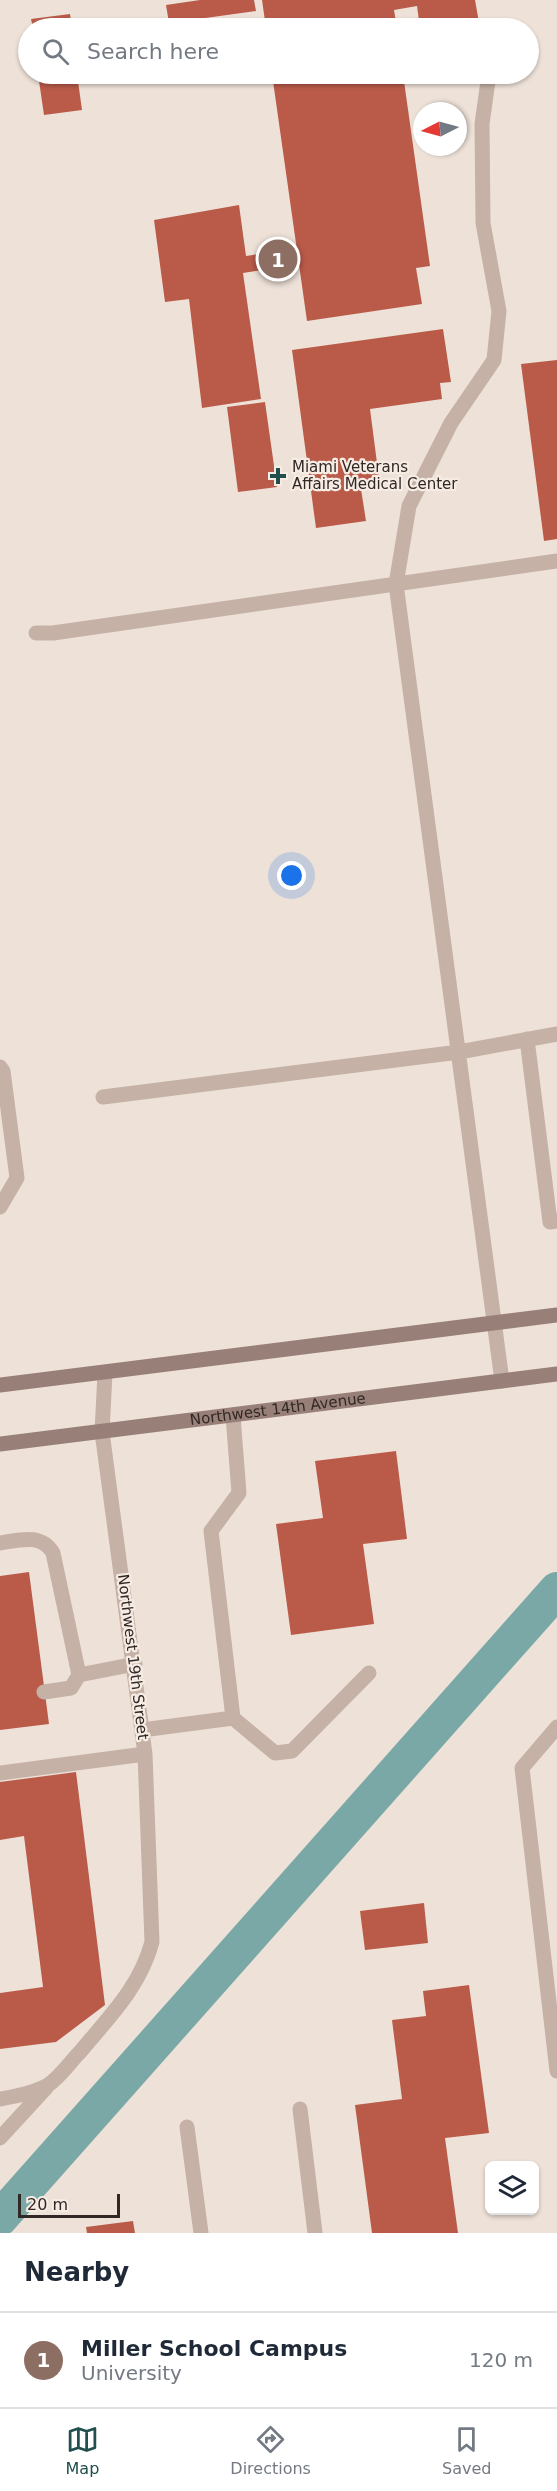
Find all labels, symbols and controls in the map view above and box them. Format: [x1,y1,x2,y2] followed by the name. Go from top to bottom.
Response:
[18,18,539,84] search box
[39,35,72,68] icon: search
[87,39,219,64] text: Search here
[413,102,467,156] north arrow
[258,236,298,282] pin: 1
[292,458,458,493] place label: Miami Veterans Affairs Medical Center
[269,467,287,485] marker: Miami Veterans Affairs Medical Center
[277,861,306,890] your location
[189,1389,367,1429] street label: Northwest 14th Avenue
[114,1573,152,1741] street label: Northwest 19th Street
[485,2161,539,2215] map controls
[485,2161,539,2215] button: layers
[18,2191,120,2218] scale bar
[27,2195,68,2214] text: 20 m
[24,2257,129,2287] text: Nearby
[81,2336,347,2361] text: Miller School Campus
[37,2348,50,2372] text: 1
[469,2348,533,2372] text: 120 m
[81,2361,182,2385] text: University
[66,2423,99,2478] tab: Map
[230,2423,311,2478] tab: Directions
[442,2423,491,2478] tab: Saved

